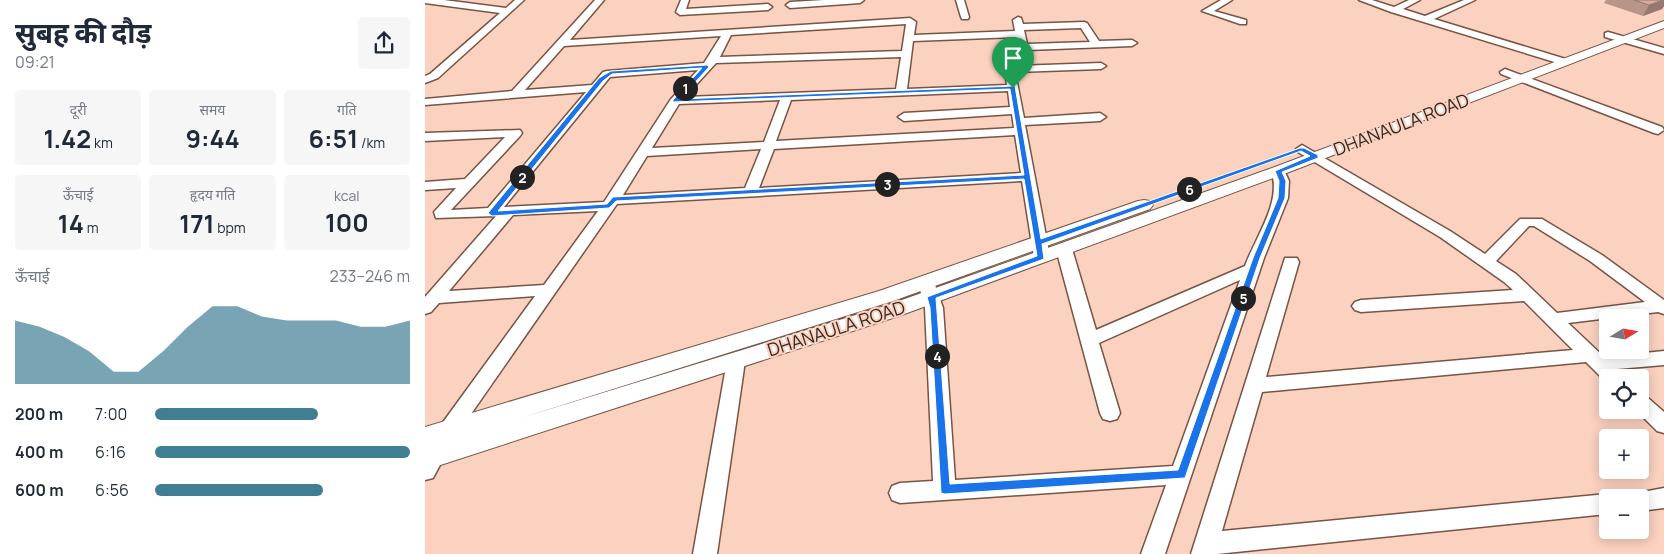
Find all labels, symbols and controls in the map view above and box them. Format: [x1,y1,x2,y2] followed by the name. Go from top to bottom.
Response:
[15,13,151,51] text: सुबह की दौड़
[358,17,410,69] button: share
[992,37,1034,88] pin
[999,44,1027,72] icon: arrive
[15,51,55,73] text: 09:21
[673,76,697,100] pin: 1
[682,79,689,98] text: 1
[1330,87,1472,161] street label: DHANAULA ROAD
[70,100,87,119] text: दूरी
[200,100,225,119] text: समय
[337,100,357,119] text: गति
[44,121,91,156] text: 1.42
[185,121,240,156] text: 9:44
[308,121,358,156] text: 6:51
[91,133,113,152] text: km
[358,133,385,152] text: /km
[509,164,535,190] pin: 2
[518,168,527,187] text: 2
[875,172,899,196] pin: 3
[883,175,892,194] text: 3
[1177,176,1201,202] pin: 6
[1185,180,1194,199] text: 6
[63,185,93,204] text: ऊँचाई
[190,185,235,204] text: हृदय गति
[334,186,360,205] text: kcal
[325,205,369,240] text: 100
[58,206,84,241] text: 14
[179,206,214,241] text: 171
[84,218,99,237] text: m
[214,218,246,237] text: bpm
[15,265,50,287] text: ऊँचाई
[330,265,410,287] text: 233–246 m
[1231,286,1255,310] pin: 5
[1239,289,1248,308] text: 5
[764,294,908,362] street label: DHANAULA ROAD
[1599,309,1649,359] north arrow
[1599,309,1649,539] map controls
[925,344,949,368] pin: 4
[933,347,942,366] text: 4
[1599,369,1649,419] button: locate
[15,403,63,425] text: 200 m
[95,403,127,425] text: 7:00
[1599,429,1649,479] button: +
[15,441,63,463] text: 400 m
[95,441,126,463] text: 6:16
[15,479,64,501] text: 600 m
[95,479,129,501] text: 6:56
[1599,489,1649,539] button: −

